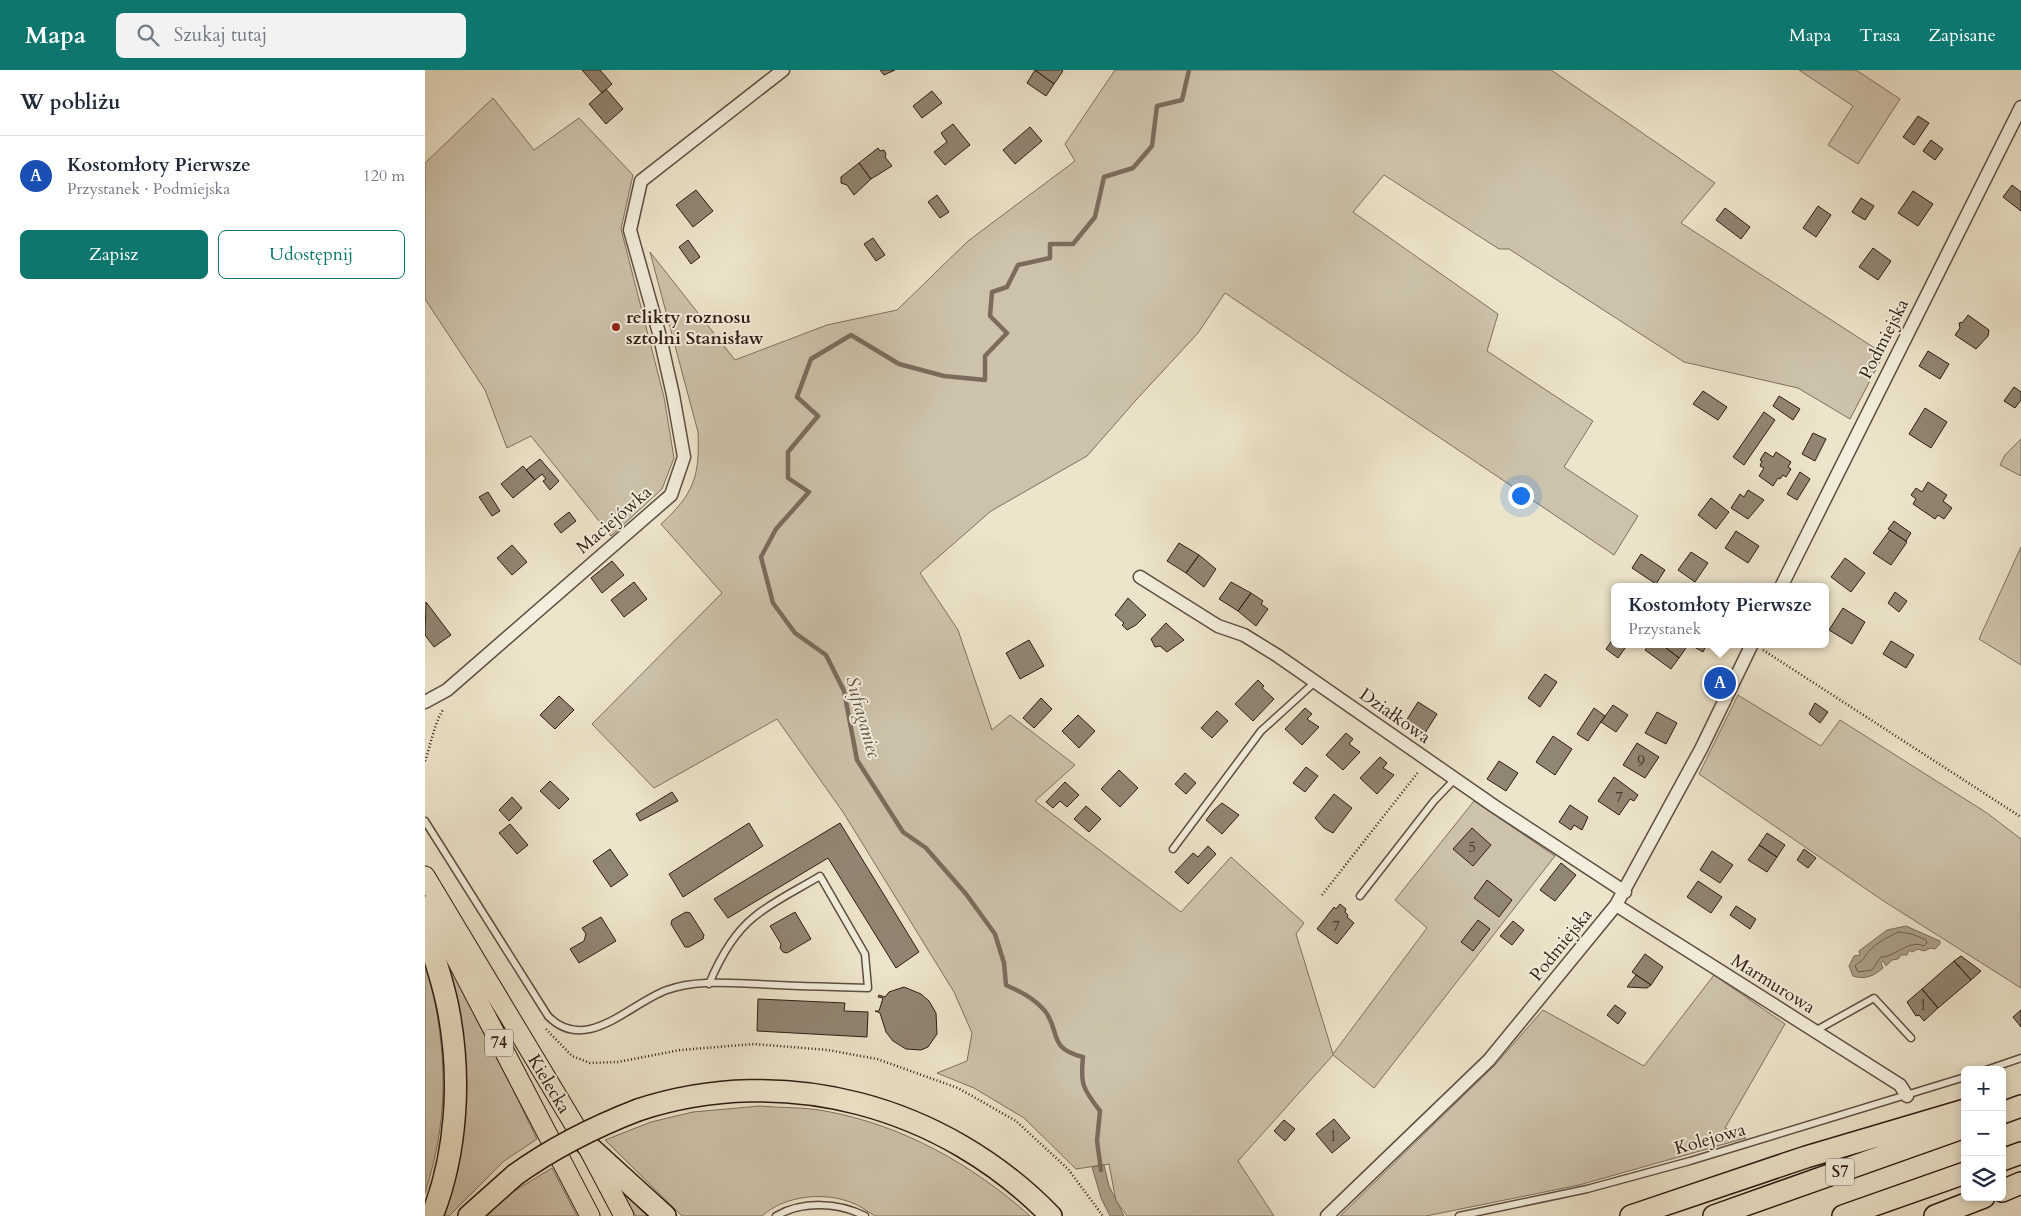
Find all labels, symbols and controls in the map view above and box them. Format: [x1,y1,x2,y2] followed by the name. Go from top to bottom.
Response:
[116,13,466,58] search box
[25,19,86,52] text: Mapa
[134,21,162,49] icon: search
[174,22,267,48] text: Szukaj tutaj
[1789,23,1831,48] text: Mapa
[1859,23,1901,48] text: Trasa
[1929,23,1996,48] text: Zapisane
[20,88,121,117] text: W pobliżu
[67,152,251,178] text: Kostomłoty Pierwsze
[30,165,42,187] text: A
[363,165,405,187] text: 120 m
[67,178,230,200] text: Przystanek · Podmiejska
[20,230,208,279] button: Zapisz
[218,230,405,279] button: Udostępnij
[1853,294,1915,383] street label: Podmiejska
[626,305,764,351] place label: relikty roznosu sztolni Stanisław
[610,321,622,333] marker: relikty roznosu sztolni Stanisław
[571,480,657,560] street label: Maciejówka
[1508,483,1534,509] your location
[1611,583,1829,648] popup
[1628,592,1812,618] text: Kostomłoty Pierwsze
[1628,618,1701,640] text: Przystanek
[1704,664,1736,702] pin: A
[839,673,887,762] water label: Sufraganiec
[1354,682,1436,750] street label: Działkowa
[1637,751,1645,771] house number: 9
[1615,787,1623,807] house number: 7
[1468,837,1476,857] house number: 5
[1524,903,1598,987] street label: Podmiejska
[1332,916,1340,936] house number: 7
[1726,948,1820,1020] street label: Marmurowa
[1919,995,1927,1015] house number: 1
[485,1030,513,1056] road number: 74
[522,1050,577,1118] street label: Kielecka
[1961,1066,2006,1201] map controls
[1961,1066,2006,1111] button: +
[1961,1111,2006,1156] button: −
[1672,1117,1749,1161] street label: Kolejowa
[1329,1126,1337,1146] house number: 1
[1961,1156,2006,1201] button: layers
[1826,1158,1854,1186] road number: S7

